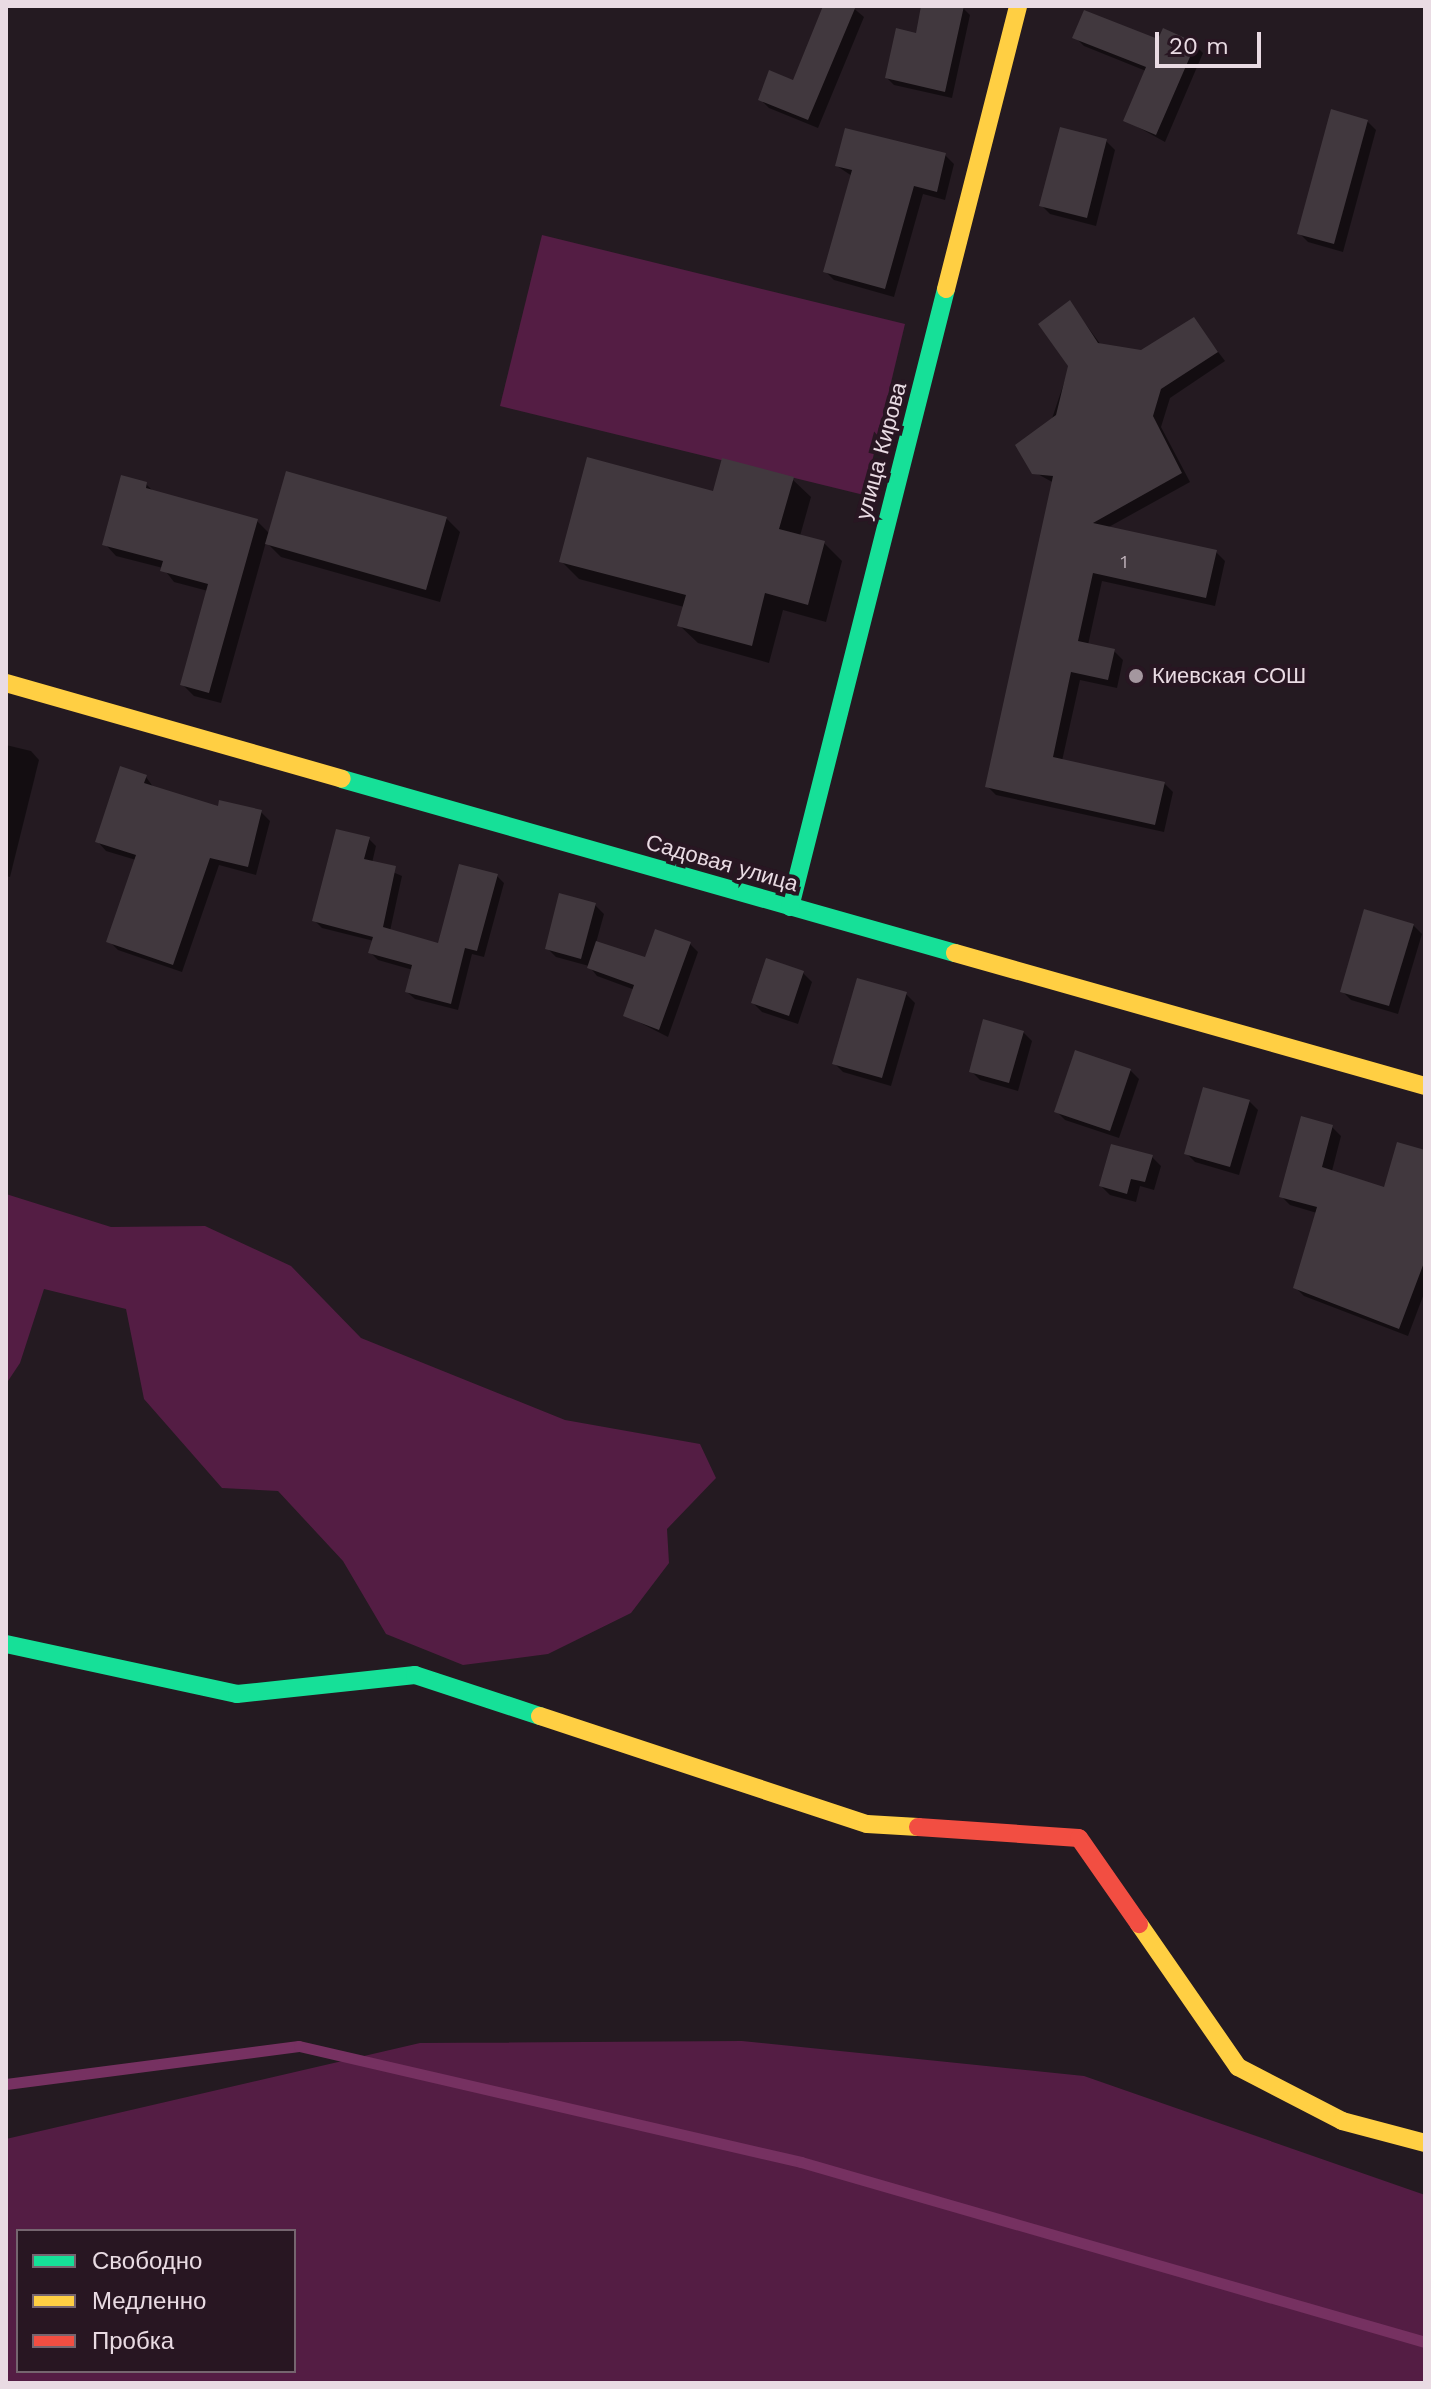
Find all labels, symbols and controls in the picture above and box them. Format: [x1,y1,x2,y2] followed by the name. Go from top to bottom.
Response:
[1159,16,1265,66] scale bar
[1169,32,1229,60] text: 20 m
[850,379,912,523] street label: улица Кирова
[1120,551,1128,573] house number: 1
[1152,663,1306,689] place label: Киевская СОШ
[1127,667,1145,685] marker: Киевская СОШ
[643,829,801,897] street label: Садовая улица
[16,2229,296,2373] legend
[92,2247,202,2275] text: Свободно
[92,2287,206,2315] text: Медленно
[92,2327,174,2355] text: Пробка

